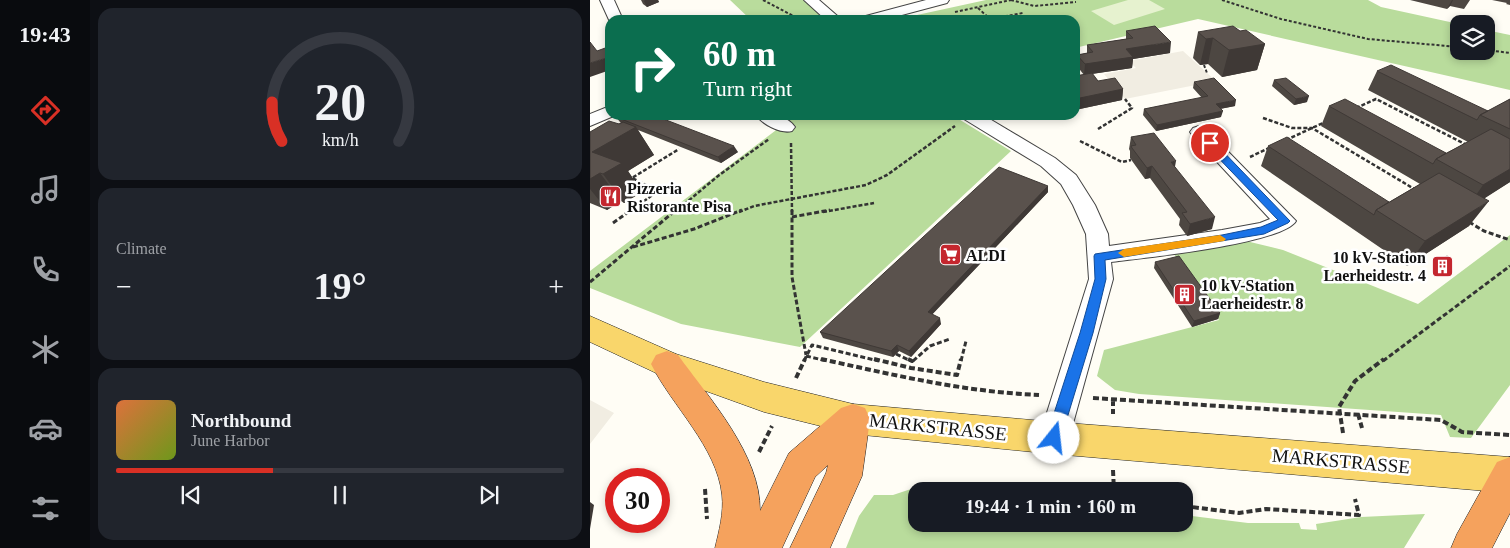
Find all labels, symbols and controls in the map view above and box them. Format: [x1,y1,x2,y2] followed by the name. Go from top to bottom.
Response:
[1450,15,1495,60] map controls
[1450,15,1495,60] button: layers
[19,22,71,47] text: 19:43
[620,35,685,100] icon: right
[703,35,776,74] text: 60 m
[314,74,366,131] text: 20
[703,76,792,101] text: Turn right
[28,93,63,128] icon: directions
[1189,122,1231,164] pin
[1196,129,1224,157] icon: arrive
[322,130,358,150] text: km/h
[28,172,63,207] icon: music
[627,180,731,215] place label: Pizzeria Ristorante Pisa
[599,185,623,209] restaurant icon: Pizzeria Ristorante Pisa
[116,240,167,257] text: Climate
[938,243,962,267] supermarket icon: ALDI
[966,247,1006,264] place label: ALDI
[1323,249,1426,284] place label: 10 kV-Station Laerheidestr. 4
[28,252,63,287] icon: phone
[1430,254,1454,278] building icon: 10 kV-Station Laerheidestr. 4
[313,265,367,307] text: 19°
[116,271,132,302] text: −
[548,271,564,302] text: +
[1201,277,1304,312] place label: 10 kV-Station Laerheidestr. 8
[1173,282,1197,306] building icon: 10 kV-Station Laerheidestr. 8
[28,332,63,367] icon: climate
[868,409,1008,445] street label: MARKSTRASSE
[191,410,291,431] text: Northbound
[28,411,63,446] icon: car
[1027,411,1079,463] position arrow
[191,432,270,449] text: June Harbor
[1271,445,1411,477] street label: MARKSTRASSE
[605,468,670,533] speed limit sign: 30
[177,481,205,509] icon: previous
[326,481,354,509] icon: pause
[475,481,503,509] icon: next
[28,491,63,526] icon: filters
[965,496,1136,517] text: 19:44 · 1 min · 160 m

